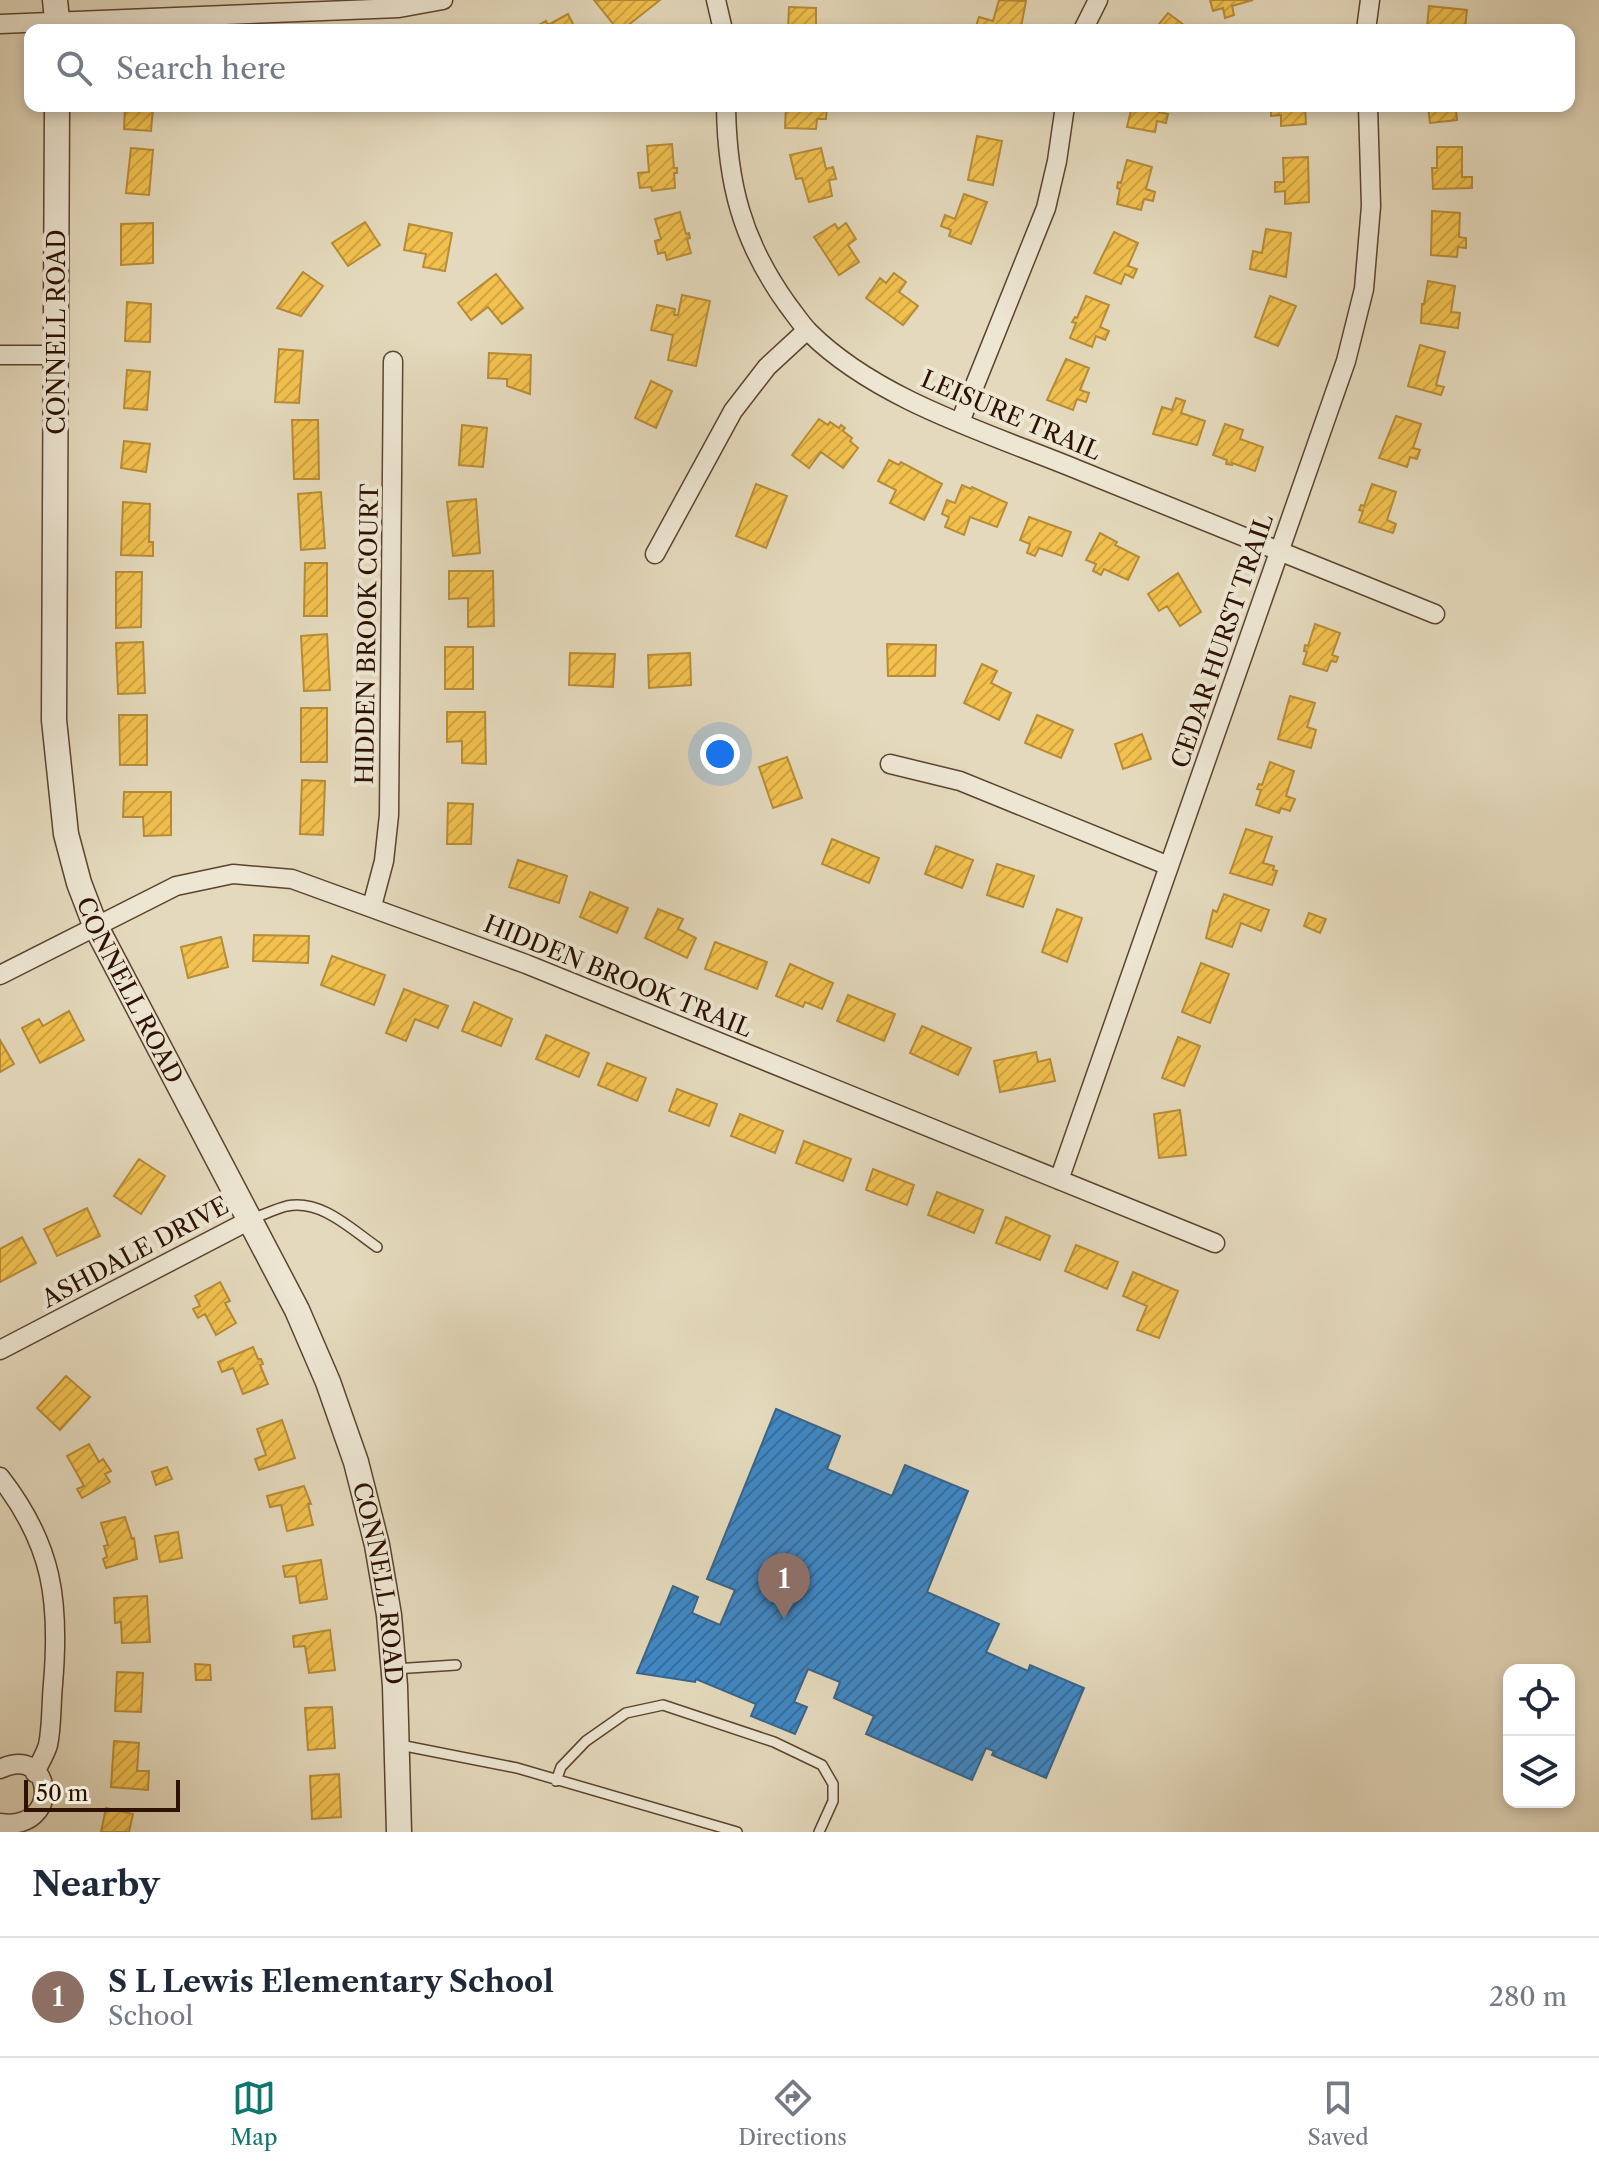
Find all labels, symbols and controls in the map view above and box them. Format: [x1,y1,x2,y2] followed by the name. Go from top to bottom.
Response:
[24,24,1575,112] search box
[52,46,96,90] icon: search
[116,50,286,87] text: Search here
[42,229,71,435] street label: CONNELL ROAD
[917,364,1105,466] street label: LEISURE TRAIL
[350,483,384,785] street label: HIDDEN BROOK COURT
[1165,510,1279,772] street label: CEDAR HURST TRAIL
[700,734,740,774] your location
[71,893,190,1088] street label: CONNELL ROAD
[480,909,756,1043] street label: HIDDEN BROOK TRAIL
[36,1190,233,1314] street label: ASHDALE DRIVE
[347,1479,409,1686] street label: CONNELL ROAD
[758,1553,810,1619] pin: 1
[1503,1664,1575,1808] map controls
[1503,1664,1575,1736] button: locate
[1503,1736,1575,1808] button: layers
[24,1776,180,1812] scale bar
[36,1780,88,1807] text: 50 m
[32,1863,160,1905] text: Nearby
[108,1963,554,2000] text: S L Lewis Elementary School
[52,1981,64,2013] text: 1
[1489,1981,1567,2013] text: 280 m
[108,2000,193,2032] text: School
[230,2076,278,2151] tab: Map
[738,2076,847,2151] tab: Directions
[1308,2076,1369,2151] tab: Saved

